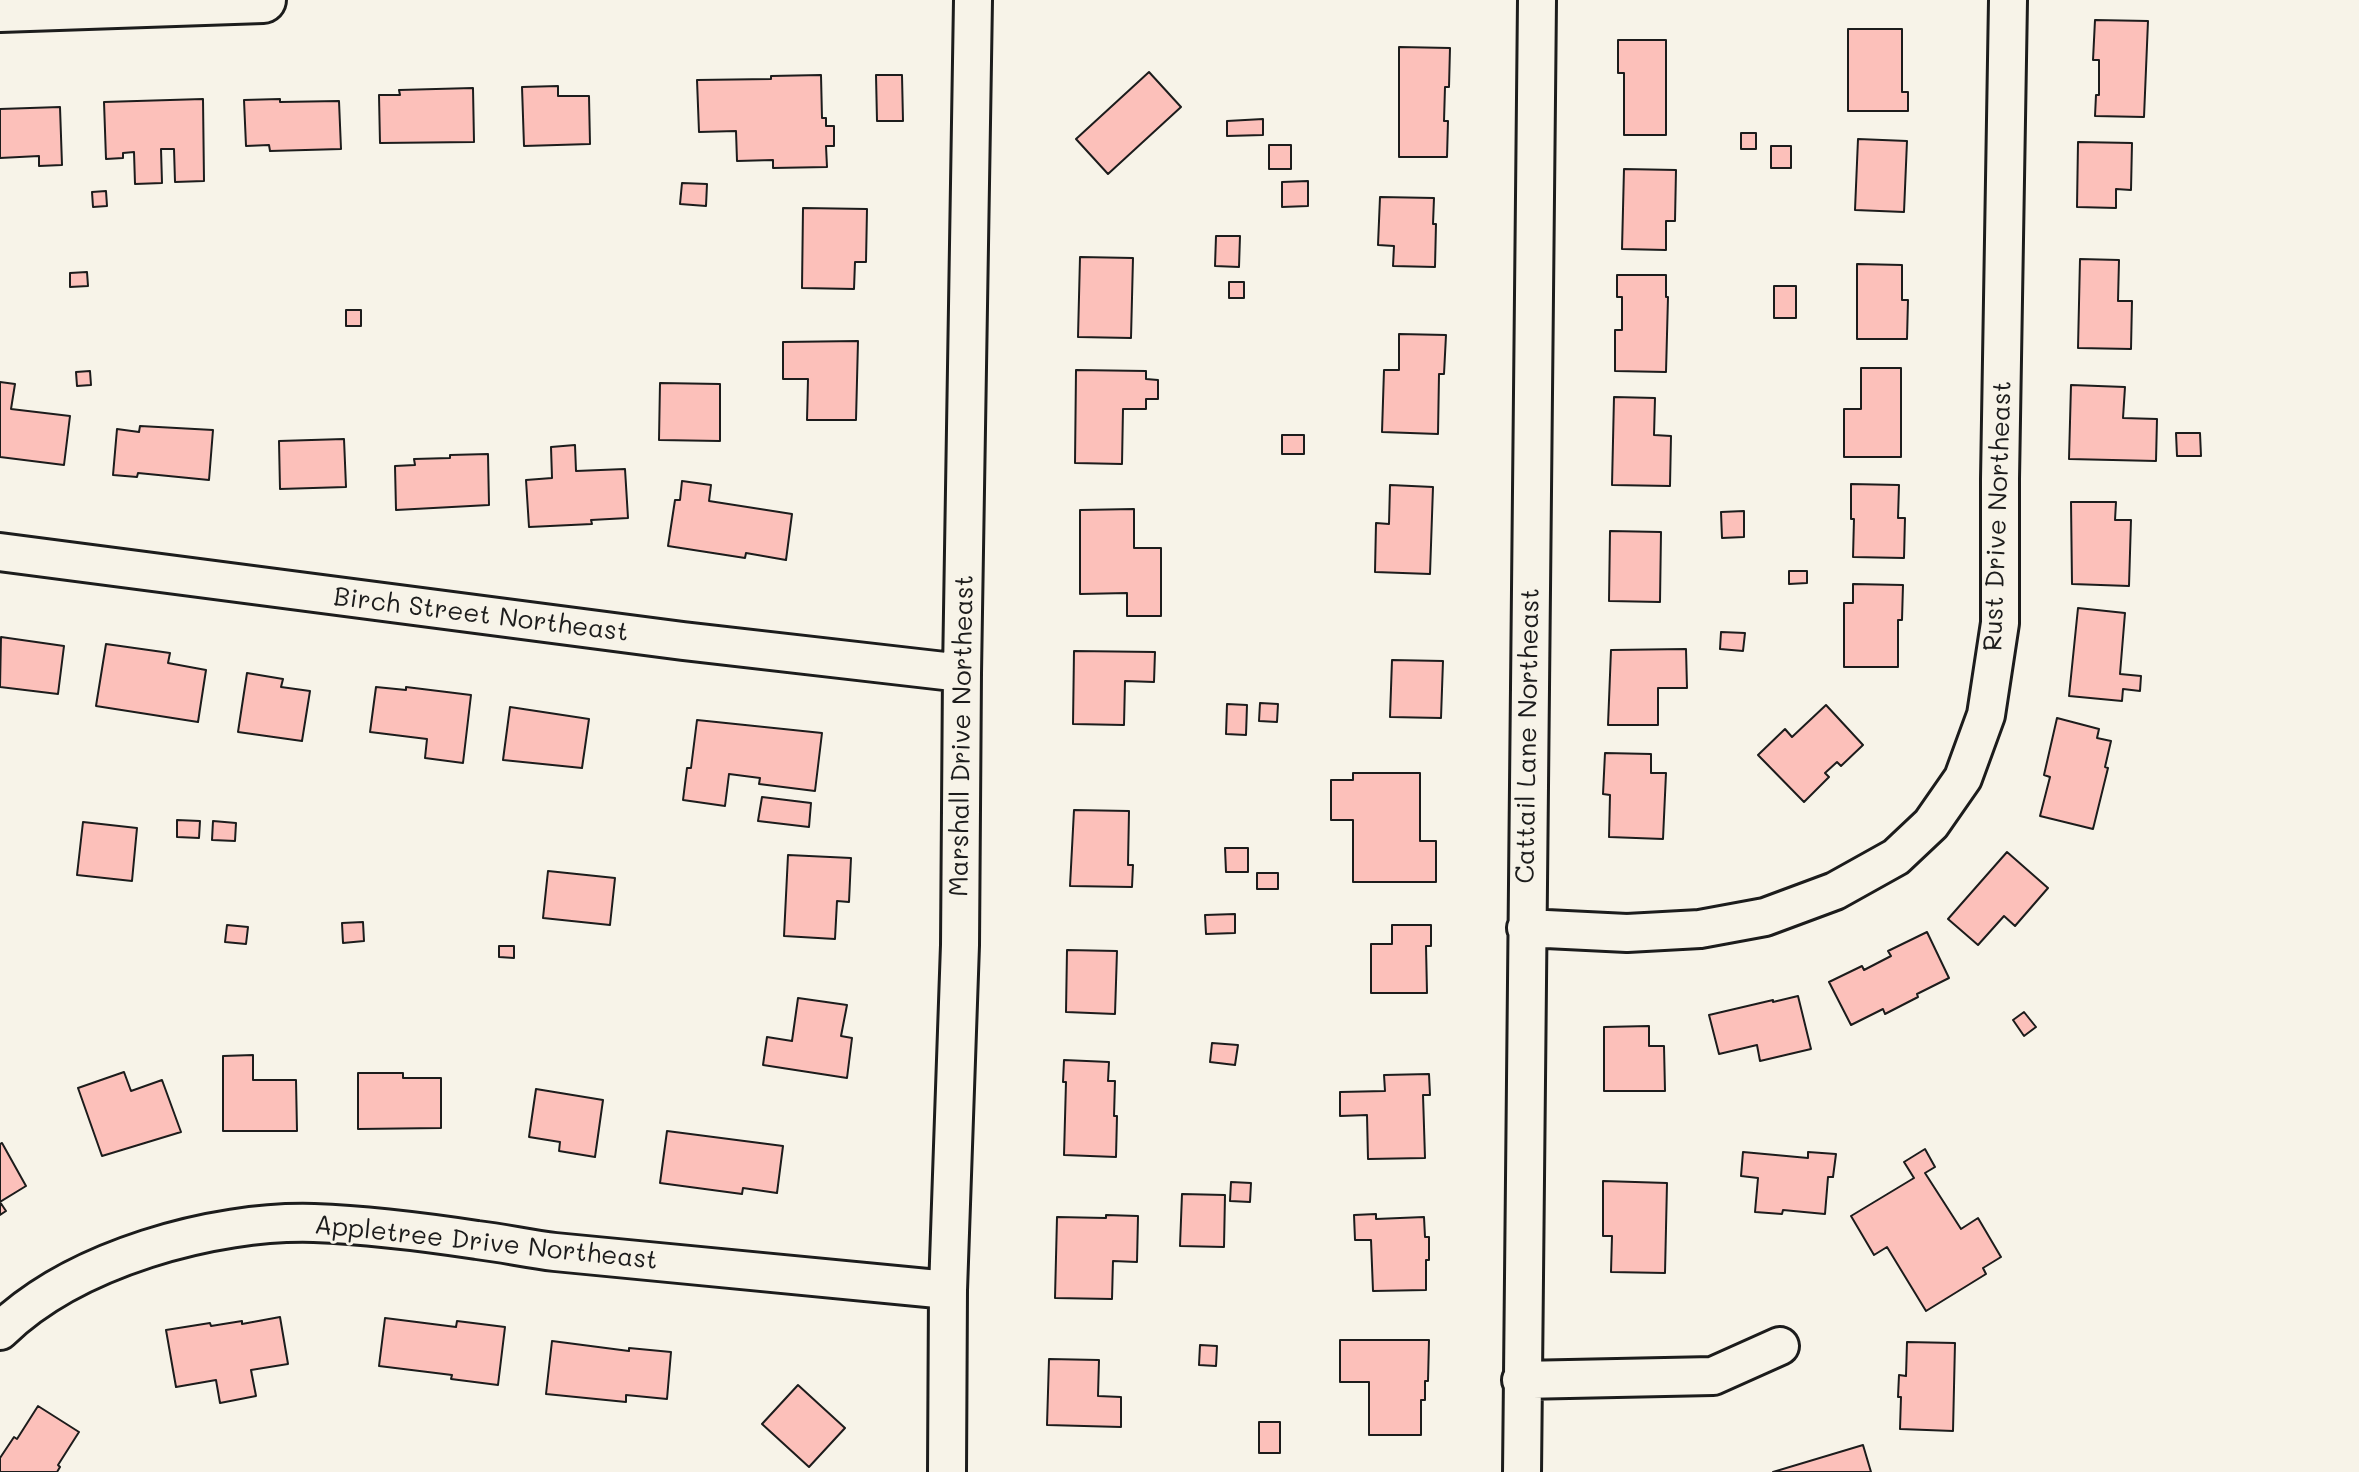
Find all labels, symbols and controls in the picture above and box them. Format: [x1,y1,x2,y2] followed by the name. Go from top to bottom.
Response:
[1978,380,2018,652] street label: Rust Drive Northeast
[944,575,980,897] street label: Marshall Drive Northeast
[332,581,630,649] street label: Birch Street Northeast
[1510,588,1546,884] street label: Cattail Lane Northeast
[313,1209,659,1277] street label: Appletree Drive Northeast

